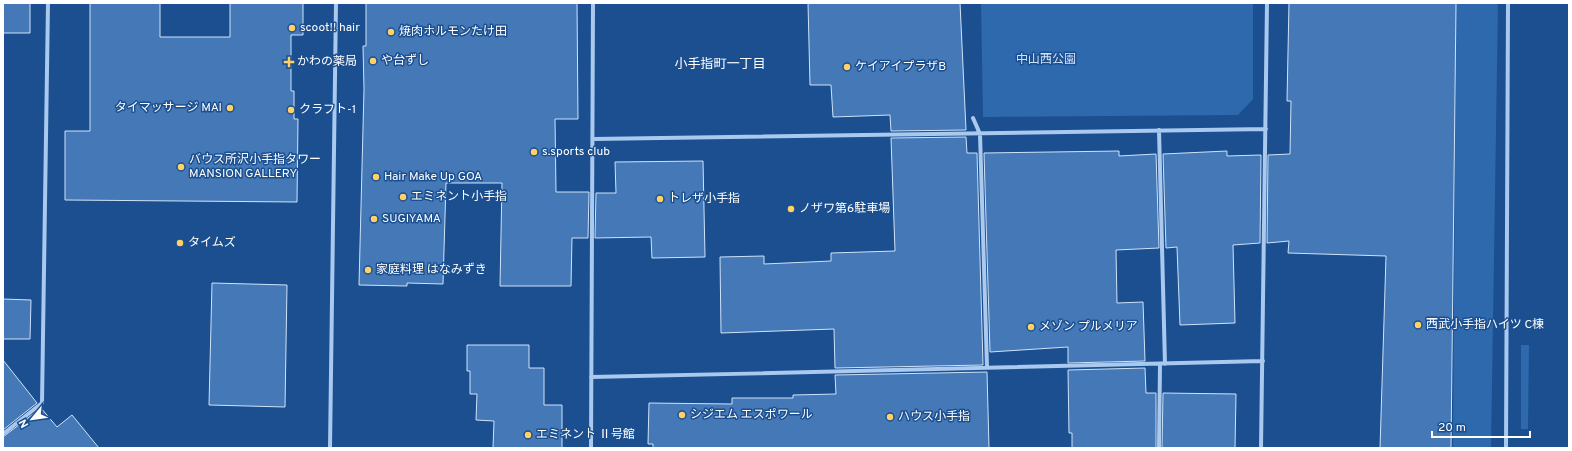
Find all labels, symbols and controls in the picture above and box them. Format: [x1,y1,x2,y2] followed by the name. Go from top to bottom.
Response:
[300,20,360,36] place label: scoot!! hair
[287,23,297,33] marker: scoot!! hair
[399,24,507,40] place label: 焼肉ホルモンたけ田
[386,27,396,37] marker: 焼肉ホルモンたけ田
[1016,52,1076,68] park label: 中山西公園
[381,53,429,69] place label: や台ずし
[297,54,357,70] place label: かわの薬局
[368,56,378,66] marker: や台ずし
[674,56,766,73] district label: 小手指町一丁目
[284,57,294,67] marker: かわの薬局
[855,59,946,75] place label: ケイアイプラザB
[842,62,852,72] marker: ケイアイプラザB
[115,100,222,116] place label: タイマッサージ MAI
[299,102,356,118] place label: クラフト-1
[225,103,235,113] marker: タイマッサージ MAI
[286,105,296,115] marker: クラフト-1
[542,144,610,160] place label: s.sports club
[529,147,539,157] marker: s.sports club
[189,152,321,182] place label: バウス所沢小手指タワー MANSION GALLERY
[176,162,186,172] marker: バウス所沢小手指タワー MANSION GALLERY
[384,169,482,185] place label: Hair Make Up GOA
[371,172,381,182] marker: Hair Make Up GOA
[411,189,507,205] place label: エミネント小手指
[668,191,740,207] place label: トレザ小手指
[398,192,408,202] marker: エミネント小手指
[655,194,665,204] marker: トレザ小手指
[799,201,890,217] place label: ノザワ第6駐車場
[786,204,796,214] marker: ノザワ第6駐車場
[382,211,441,227] place label: SUGIYAMA
[369,214,379,224] marker: SUGIYAMA
[188,235,236,251] place label: タイムズ
[175,238,185,248] marker: タイムズ
[376,262,487,278] place label: 家庭料理 はなみずき
[363,265,373,275] marker: 家庭料理 はなみずき
[1426,317,1544,333] place label: 西武小手指ハイツ C棟
[1039,319,1138,335] place label: メゾン プルメリア
[1413,320,1423,330] marker: 西武小手指ハイツ C棟
[1026,322,1036,332] marker: メゾン プルメリア
[12,399,52,439] north arrow
[690,407,813,423] place label: シジエム エスポワール
[898,409,970,425] place label: ハウス小手指
[677,410,687,420] marker: シジエム エスポワール
[885,412,895,422] marker: ハウス小手指
[1432,413,1530,439] scale bar
[16,417,32,430] text: N
[1438,420,1466,436] text: 20 m
[536,427,635,443] place label: エミネント Ⅱ号館
[523,430,533,440] marker: エミネント Ⅱ号館

